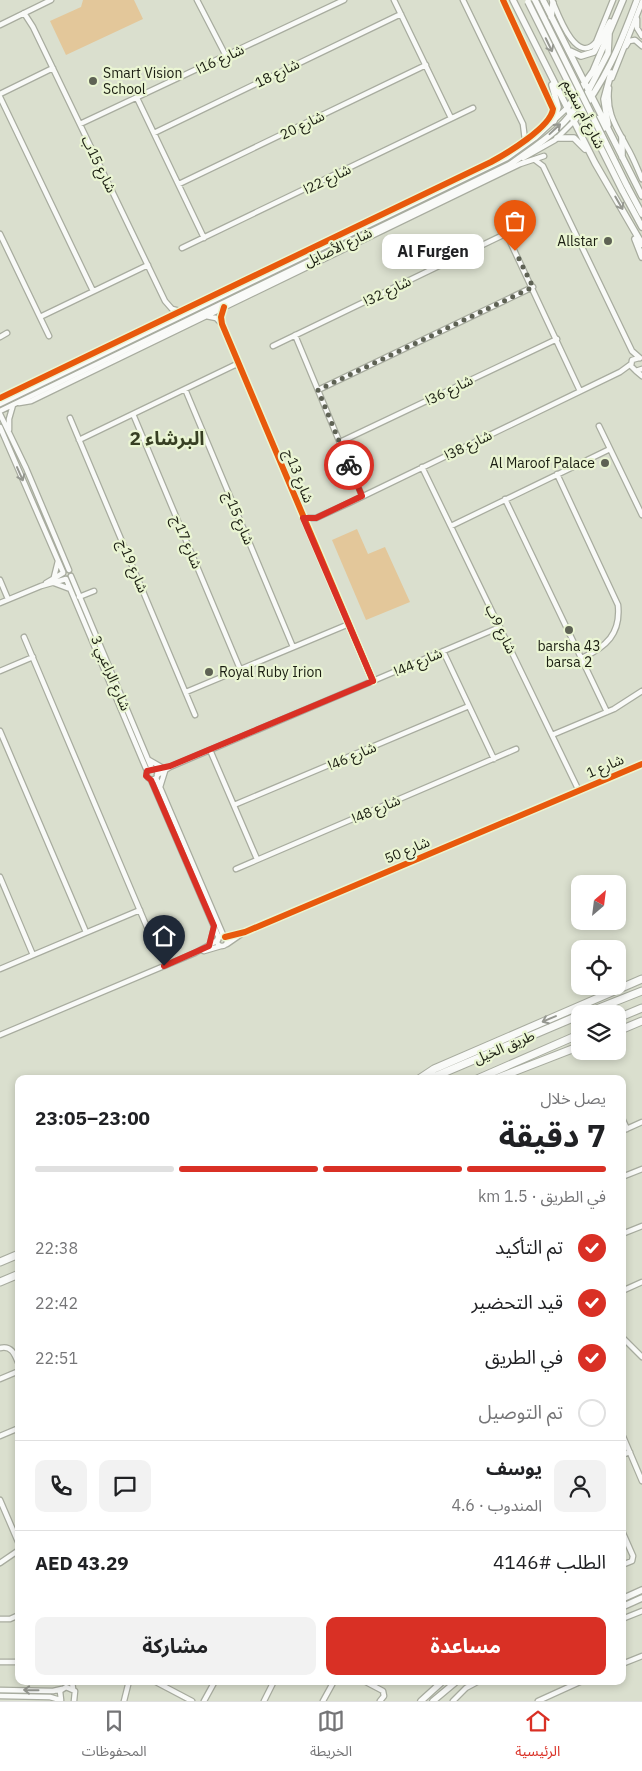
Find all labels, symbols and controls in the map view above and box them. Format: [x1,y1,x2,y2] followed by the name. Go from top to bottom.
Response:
[545,38,555,53] one-way arrow
[193,40,248,80] street label: شارع 16ا
[252,55,303,93] street label: شارع 18
[103,64,182,98] place label: Smart Vision School
[87,75,99,87] marker: Smart Vision School
[557,77,609,152] street label: شارع أم سقيم
[277,107,328,145] street label: شارع 20
[549,123,562,135] one-way arrow
[76,133,121,196] street label: شارع 15ب
[300,160,355,200] street label: شارع 22ا
[614,196,624,210] one-way arrow
[494,200,536,251] pin
[501,207,529,235] icon: bag
[301,223,376,272] street label: شارع الأصايل
[557,232,598,250] place label: Allstar
[382,234,485,268] callout: Al Furgen
[602,235,614,247] marker: Allstar
[397,241,469,261] text: Al Furgen
[360,272,415,312] street label: شارع 32ا
[422,371,477,411] street label: شارع 36ا
[129,426,205,450] district label: البرشاء 2
[441,426,496,466] street label: شارع 38ا
[324,440,374,490] courier
[278,447,318,506] street label: شارع 13ج
[335,451,363,479] icon: bike
[490,454,595,472] place label: Al Maroof Palace
[599,457,611,469] marker: Al Maroof Palace
[15,466,25,481] one-way arrow
[218,489,258,548] street label: شارع 15ج
[166,513,206,572] street label: شارع 17ج
[112,537,152,596] street label: شارع 19ج
[480,601,521,658] street label: شارع 9ب
[563,624,575,636] marker: barsha 43 barsa 2
[85,633,135,714] street label: شارع الراعبي 3
[537,637,601,671] place label: barsha 43 barsa 2
[391,644,446,682] street label: شارع 44ا
[219,663,322,681] place label: Royal Ruby Irion
[203,666,215,678] marker: Royal Ruby Irion
[325,738,380,776] street label: شارع 46ا
[584,750,627,784] street label: شارع 1
[349,791,404,829] street label: شارع 48ا
[382,832,433,869] street label: شارع 50
[571,875,626,930] north arrow
[571,875,626,1060] map controls
[143,915,185,966] pin
[150,922,178,950] icon: home
[571,940,626,995] button: locate
[571,1005,626,1060] button: layers
[542,1015,557,1025] one-way arrow
[471,1026,538,1069] street label: طريق الخيل
[540,1088,606,1108] text: يصل خلال
[35,1106,150,1130] text: 23:00–23:05
[499,1114,606,1156] text: 7 دقيقة
[478,1186,606,1206] text: في الطريق · 1.5 km
[578,1234,606,1262] icon: check
[495,1235,563,1259] text: تم التأكيد
[35,1238,78,1258] text: 22:38
[578,1289,606,1317] icon: check
[472,1290,563,1314] text: قيد التحضير
[35,1293,78,1313] text: 22:42
[578,1344,606,1372] icon: check
[485,1345,563,1369] text: في الطريق
[35,1348,78,1368] text: 22:51
[479,1400,563,1424] text: تم التوصيل
[486,1456,542,1480] text: يوسف
[35,1460,87,1512] button: phone
[99,1460,151,1512] button: chat
[554,1460,606,1512] button: person
[451,1495,542,1515] text: المندوب · 4.6
[493,1550,606,1574] text: الطلب #4146
[35,1551,129,1575] text: AED 43.29
[35,1617,316,1675] button: مشاركة
[326,1617,606,1675] button: مساعدة
[23,1685,40,1695] one-way arrow
[82,1707,147,1766] tab: المحفوظات
[310,1707,352,1766] tab: الخريطة
[515,1707,560,1766] tab: الرئيسية

